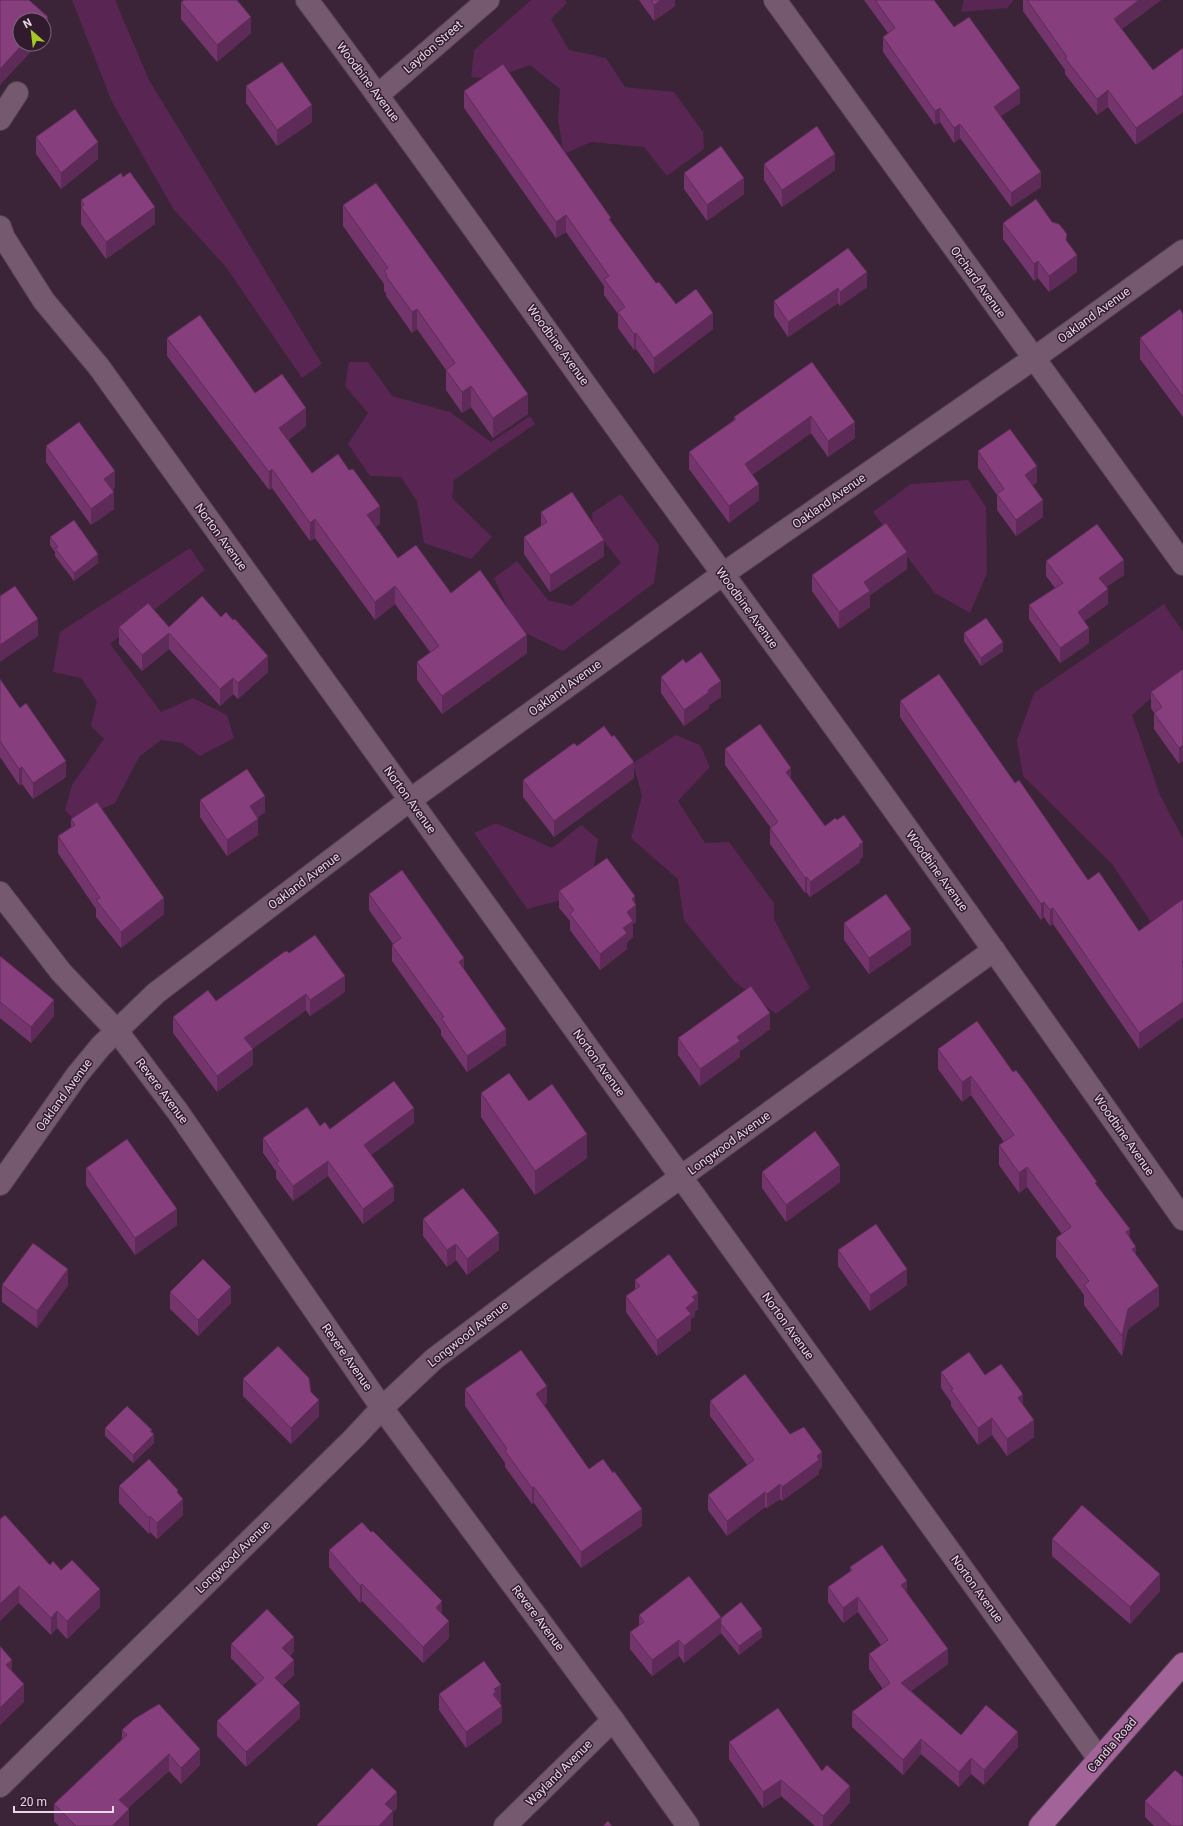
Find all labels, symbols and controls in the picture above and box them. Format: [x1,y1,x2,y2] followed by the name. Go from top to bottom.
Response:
[12,12,52,52] north arrow
[21,16,34,31] text: N
[401,18,465,76] street label: Laydon Street
[334,40,402,124] street label: Woodbine Avenue
[947,244,1009,320] street label: Orchard Avenue
[1055,284,1133,346] street label: Oakland Avenue
[524,302,592,388] street label: Woodbine Avenue
[790,471,868,531] street label: Oakland Avenue
[192,501,250,573] street label: Norton Avenue
[713,565,781,651] street label: Woodbine Avenue
[526,657,604,719] street label: Oakland Avenue
[381,764,439,836] street label: Norton Avenue
[903,828,971,914] street label: Woodbine Avenue
[265,850,343,912] street label: Oakland Avenue
[570,1027,628,1099] street label: Norton Avenue
[33,1056,95,1134] street label: Oakland Avenue
[133,1056,191,1126] street label: Revere Avenue
[1091,1092,1157,1178] street label: Woodbine Avenue
[685,1108,773,1178] street label: Longwood Avenue
[759,1290,817,1362] street label: Norton Avenue
[425,1298,511,1370] street label: Longwood Avenue
[319,1321,375,1393] street label: Revere Avenue
[193,1518,273,1596] street label: Longwood Avenue
[948,1553,1006,1625] street label: Norton Avenue
[509,1583,567,1653] street label: Revere Avenue
[1085,1715,1139,1775] street label: Candia Road
[523,1737,595,1809] street label: Wayland Avenue
[14,1788,113,1814] scale bar
[20,1795,47,1809] text: 20 m

